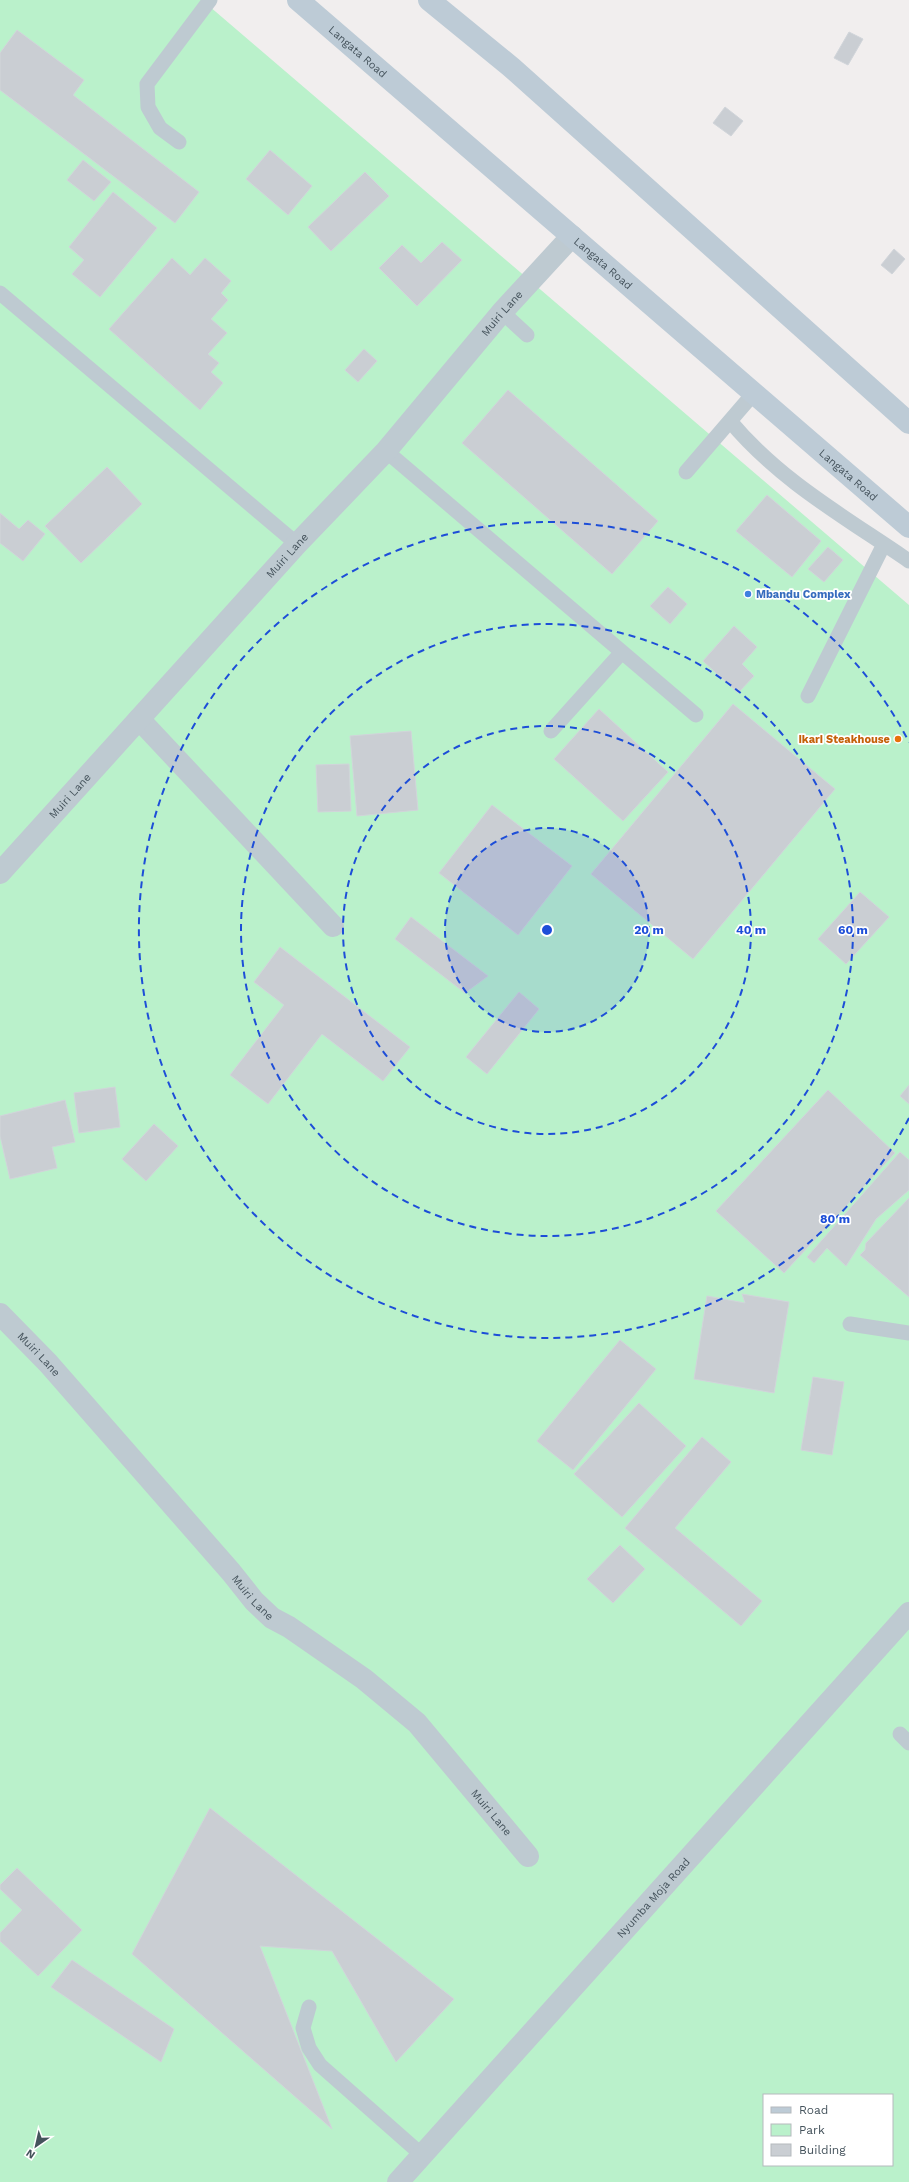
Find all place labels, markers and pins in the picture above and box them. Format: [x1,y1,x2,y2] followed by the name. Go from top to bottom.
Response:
[756,588,851,601] place label: Mbandu Complex
[743,589,753,599] marker: Mbandu Complex
[798,733,890,746] place label: Ikari Steakhouse
[893,734,903,744] marker: Ikari Steakhouse
[540,923,554,937] centre of rings

